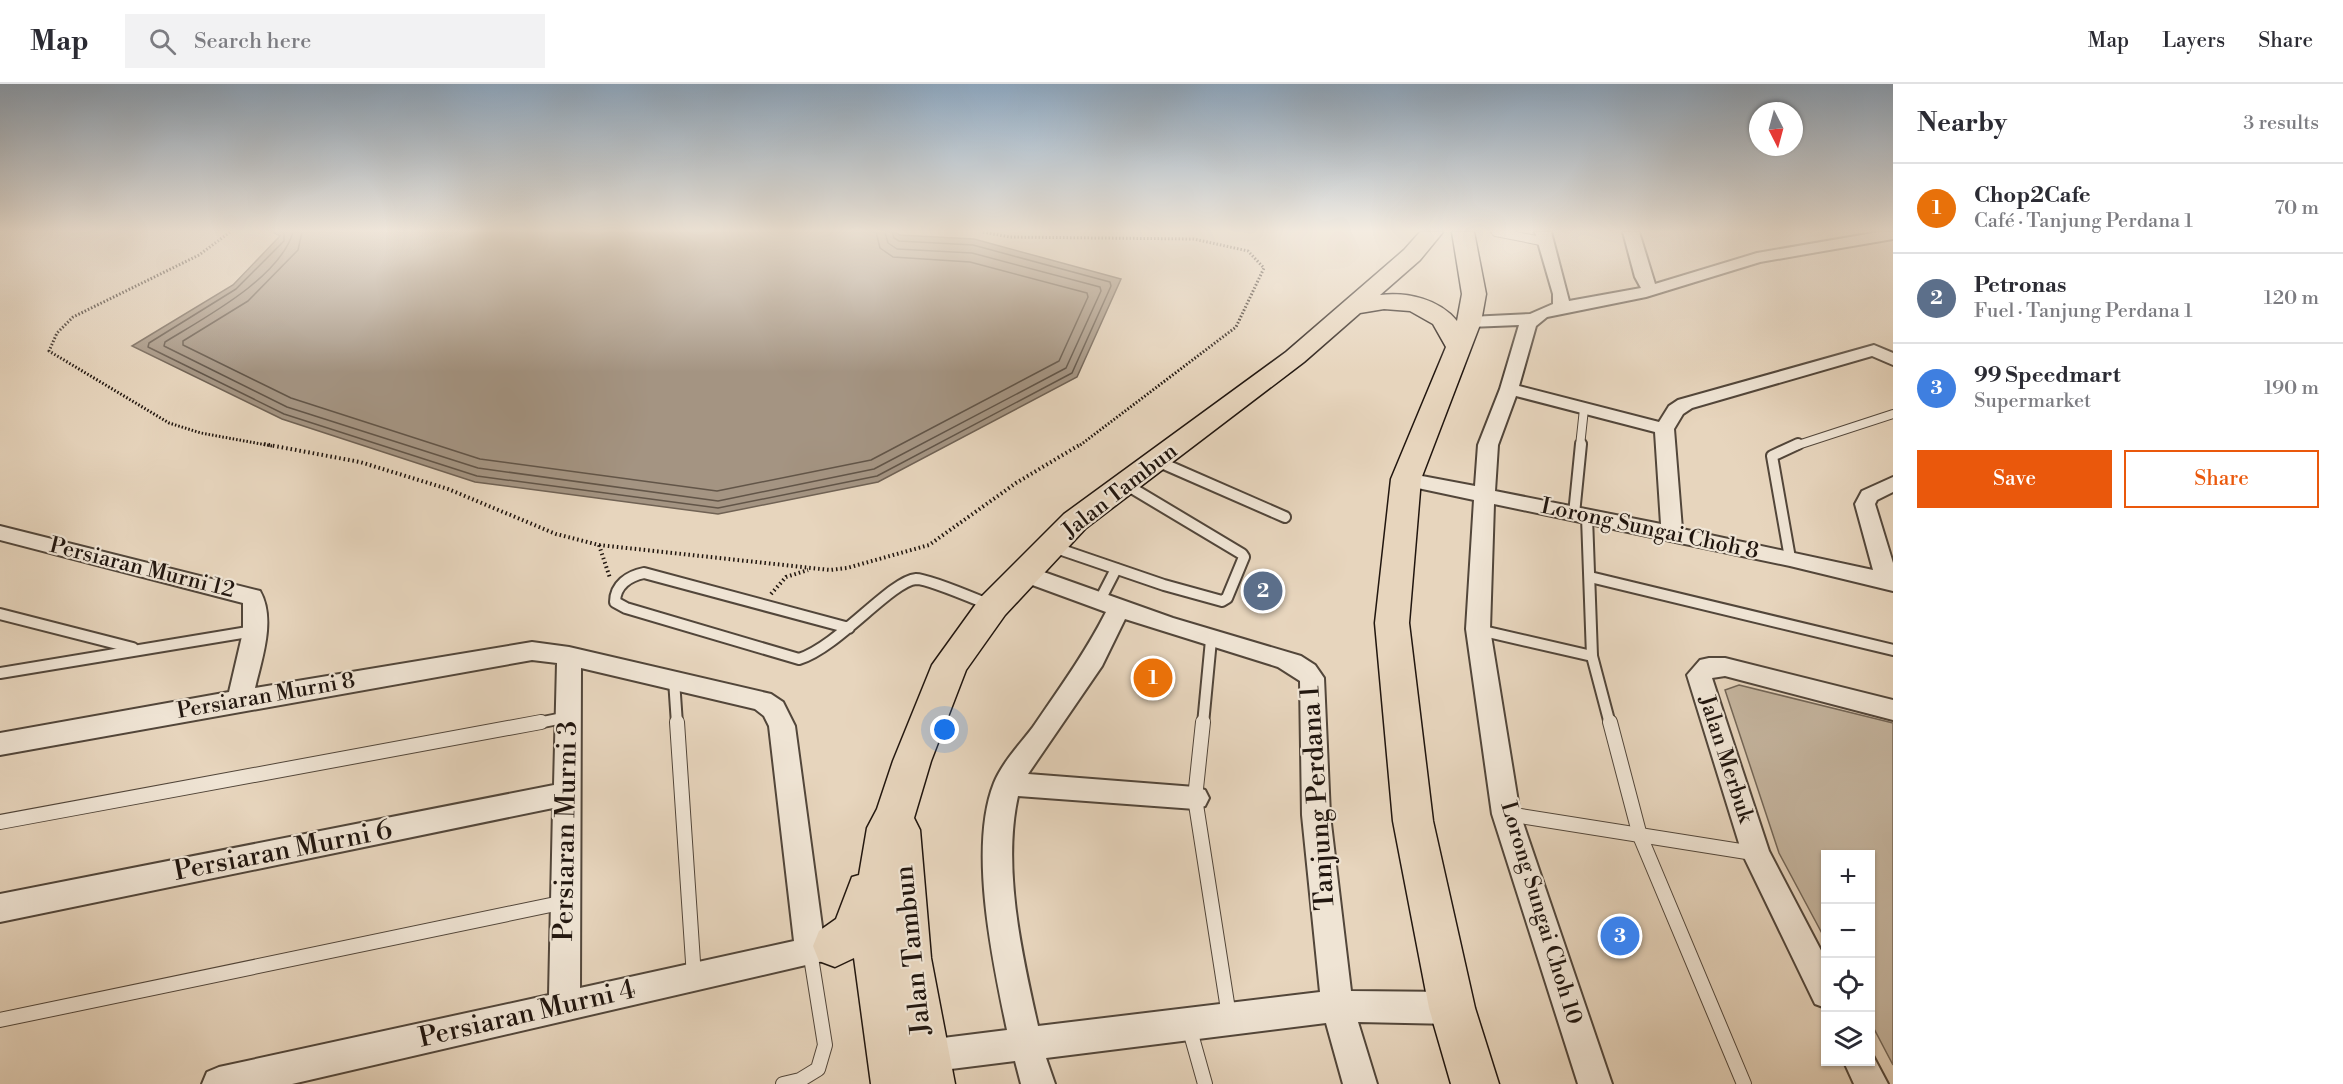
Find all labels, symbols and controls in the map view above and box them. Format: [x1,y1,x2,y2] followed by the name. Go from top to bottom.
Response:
[125,14,545,68] search box
[30,24,89,59] text: Map
[146,25,179,58] icon: search
[194,28,311,55] text: Search here
[2088,28,2129,54] text: Map
[2162,28,2225,54] text: Layers
[2258,28,2313,54] text: Share
[1749,102,1803,156] north arrow
[1917,107,2007,139] text: Nearby
[2243,111,2319,136] text: 3 results
[1974,182,2091,209] text: Chop2Cafe
[1932,196,1941,221] text: 1
[2275,196,2319,221] text: 70 m
[1974,209,2193,234] text: Café · Tanjung Perdana 1
[1974,272,2066,299] text: Petronas
[1930,286,1943,311] text: 2
[2264,286,2319,311] text: 120 m
[1974,299,2193,324] text: Fuel · Tanjung Perdana 1
[1974,362,2121,389] text: 99 Speedmart
[1930,376,1943,401] text: 3
[2264,376,2319,401] text: 190 m
[1974,389,2091,414] text: Supermarket
[1056,438,1183,545] street label: Jalan Tambun
[1917,450,2112,508] button: Save
[2124,450,2319,508] button: Share
[1539,493,1761,565] street label: Lorong Sungai Choh 8
[47,532,237,604] street label: Persiaran Murni 12
[1244,568,1282,614] pin: 2
[1134,656,1172,700] pin: 1
[175,667,357,725] street label: Persiaran Murni 8
[1293,684,1343,911] street label: Tanjung Perdana 1
[1692,691,1760,827] street label: Jalan Merbuk
[930,715,959,744] your location
[547,721,585,941] street label: Persiaran Murni 3
[1494,798,1588,1028] street label: Lorong Sungai Choh 10
[171,813,395,889] street label: Persiaran Murni 6
[1821,850,1875,1066] map controls
[1821,850,1875,904] button: +
[887,864,939,1037] street label: Jalan Tambun
[1821,904,1875,958] button: −
[1600,914,1640,958] pin: 3
[1821,958,1875,1012] button: locate
[415,973,639,1055] street label: Persiaran Murni 4
[1821,1012,1875,1066] button: layers

